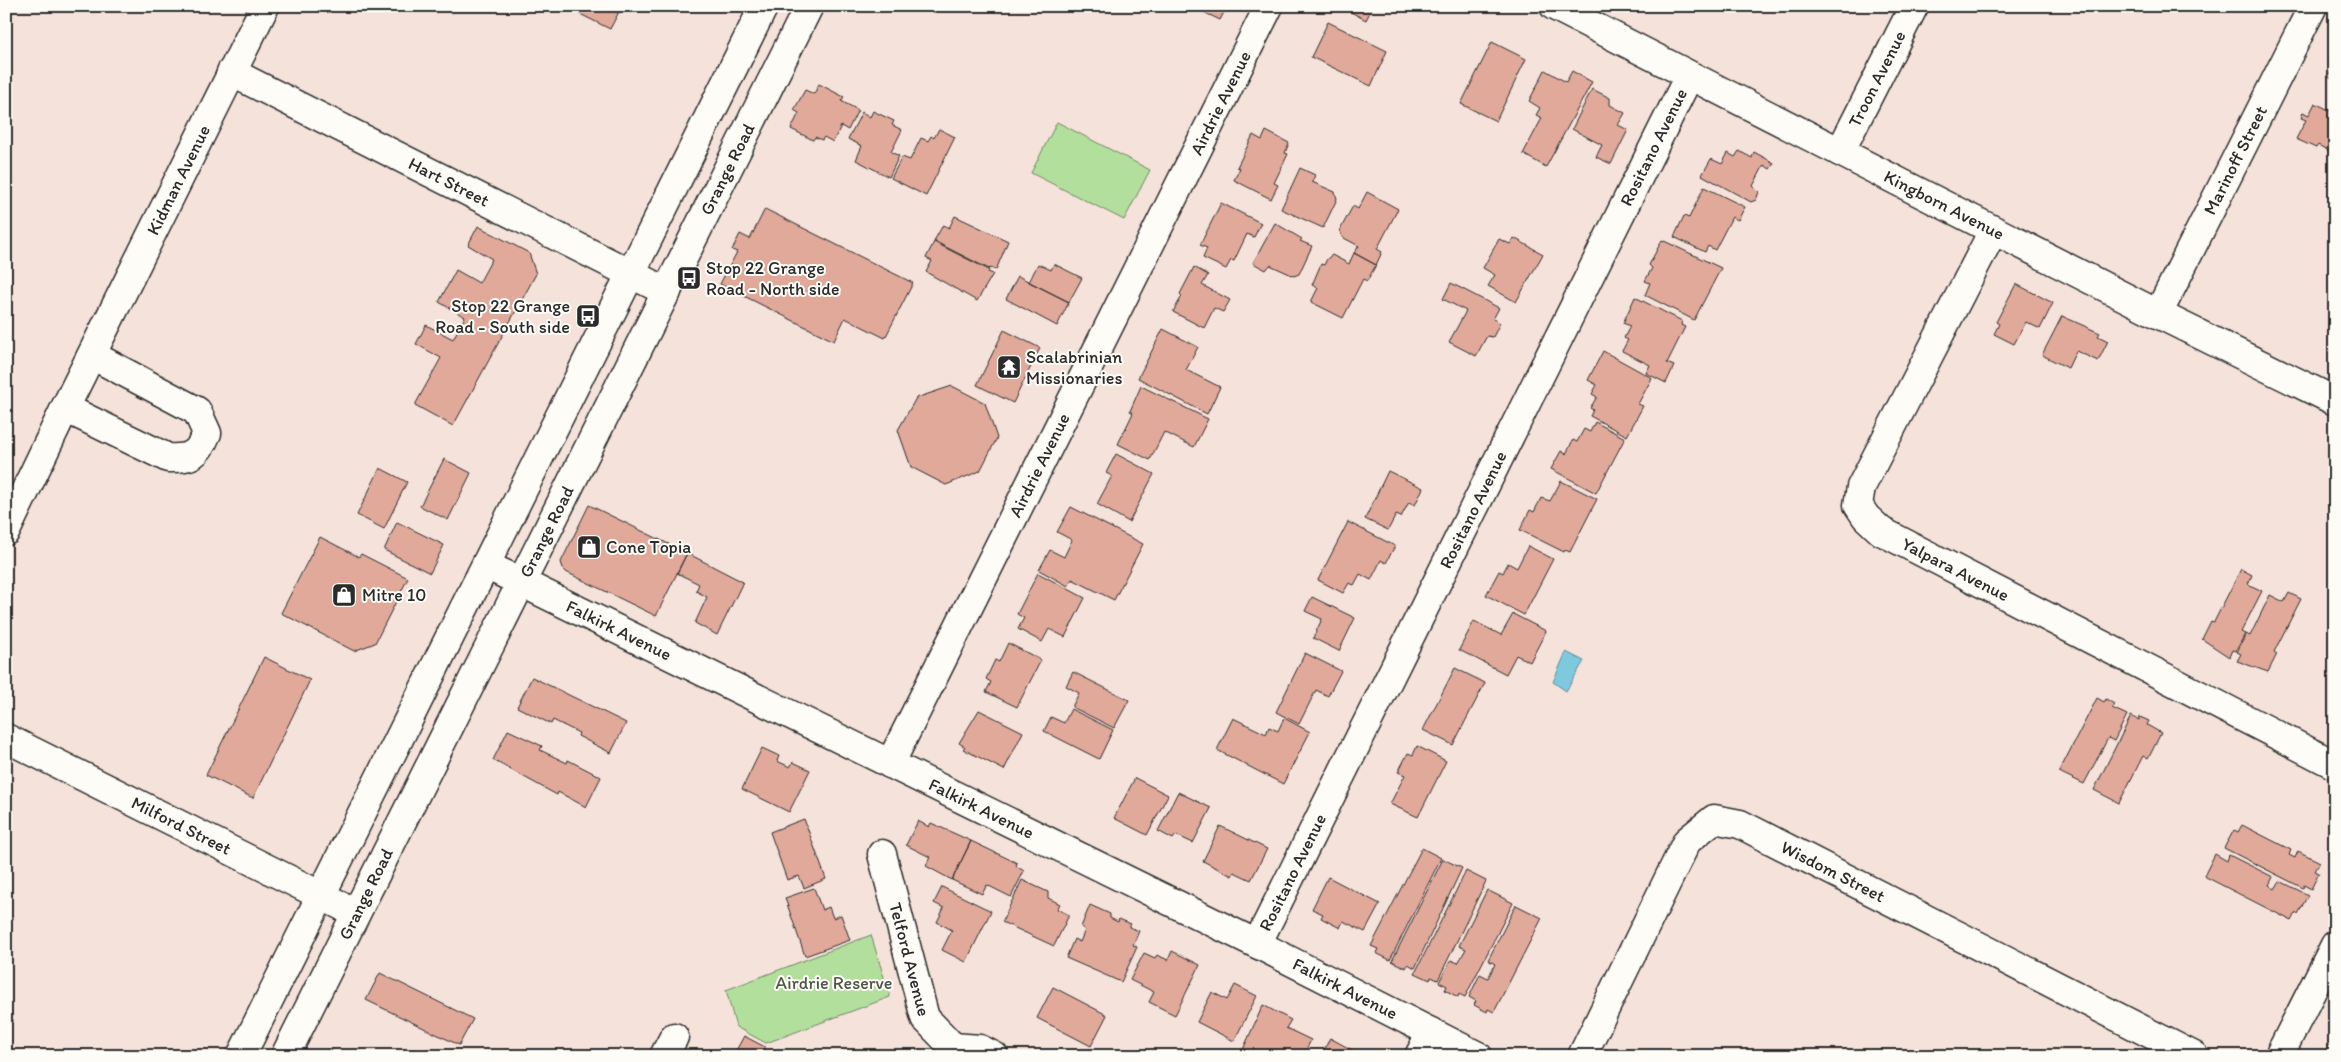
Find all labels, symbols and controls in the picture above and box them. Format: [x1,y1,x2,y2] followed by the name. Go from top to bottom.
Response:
[1843,27,1911,131] street label: Troon Avenue
[1185,47,1256,159] street label: Airdrie Avenue
[1615,85,1692,210] street label: Rositano Avenue
[2199,102,2272,219] street label: Marinoff Street
[695,120,760,219] street label: Grange Road
[142,121,215,239] street label: Kidman Avenue
[405,152,493,212] street label: Hart Street
[1880,165,2008,245] street label: Kingborn Avenue
[706,257,840,300] place label: Stop 22 Grange Road - North side
[676,265,702,291] bus stop icon: Stop 22 Grange Road - North side
[435,295,570,338] place label: Stop 22 Grange Road - South side
[575,303,601,329] bus stop icon: Stop 22 Grange Road - South side
[1026,346,1123,389] place label: Scalabrinian Missionaries
[996,354,1022,380] temple icon: Scalabrinian Missionaries
[1004,409,1075,521] street label: Airdrie Avenue
[1435,447,1512,572] street label: Rositano Avenue
[515,482,579,581] street label: Grange Road
[1898,533,2013,606] street label: Yalpara Avenue
[576,534,602,560] shop icon: Cone Topia
[606,536,691,558] place label: Cone Topia
[331,582,357,608] shop icon: Mitre 10
[362,584,426,606] place label: Mitre 10
[562,595,675,665] street label: Falkirk Avenue
[925,773,1038,844] street label: Falkirk Avenue
[128,791,235,860] street label: Milford Street
[1254,810,1331,935] street label: Rositano Avenue
[1777,836,1889,907] street label: Wisdom Street
[334,844,398,944] street label: Grange Road
[884,900,935,1019] street label: Telford Avenue
[1289,953,1401,1024] street label: Falkirk Avenue
[775,972,893,994] park label: Airdrie Reserve

